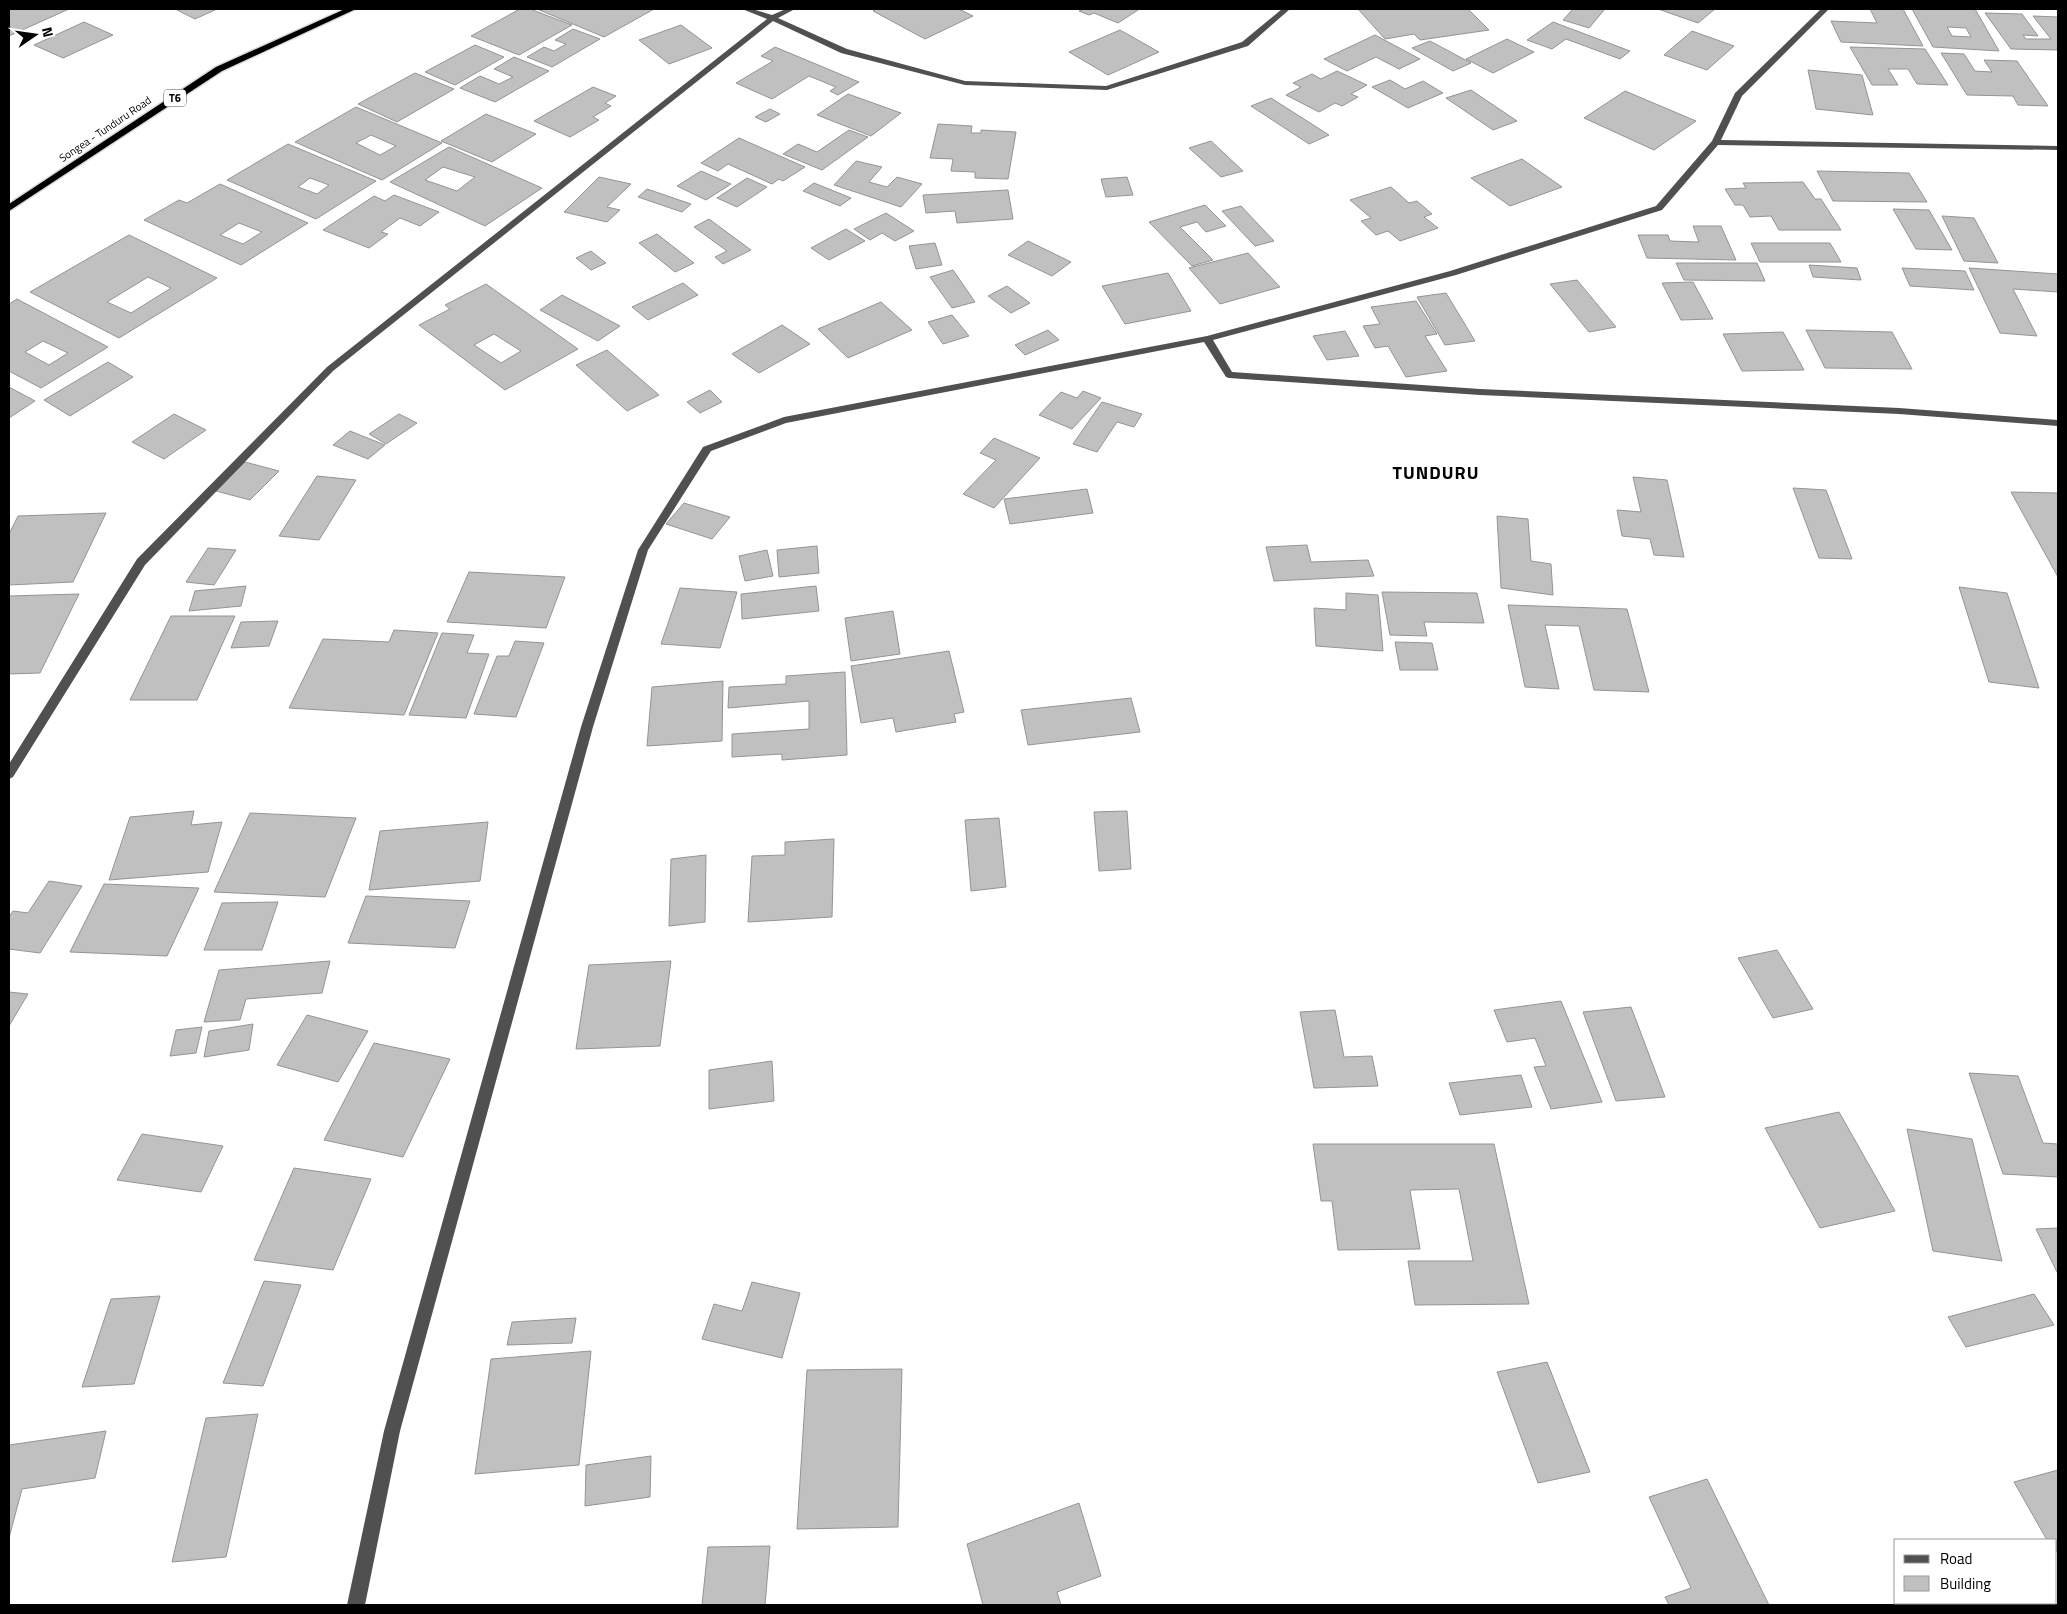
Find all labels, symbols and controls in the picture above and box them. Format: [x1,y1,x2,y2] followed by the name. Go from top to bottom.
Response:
[10,10,60,60] north arrow
[37,25,59,39] text: N
[164,90,186,106] road number: T6
[56,92,154,166] street label: Songea - Tunduru Road
[1393,459,1479,486] district label: TUNDURU
[1894,1539,2057,1604] legend
[1940,1547,1972,1570] text: Road
[1940,1572,1991,1595] text: Building

